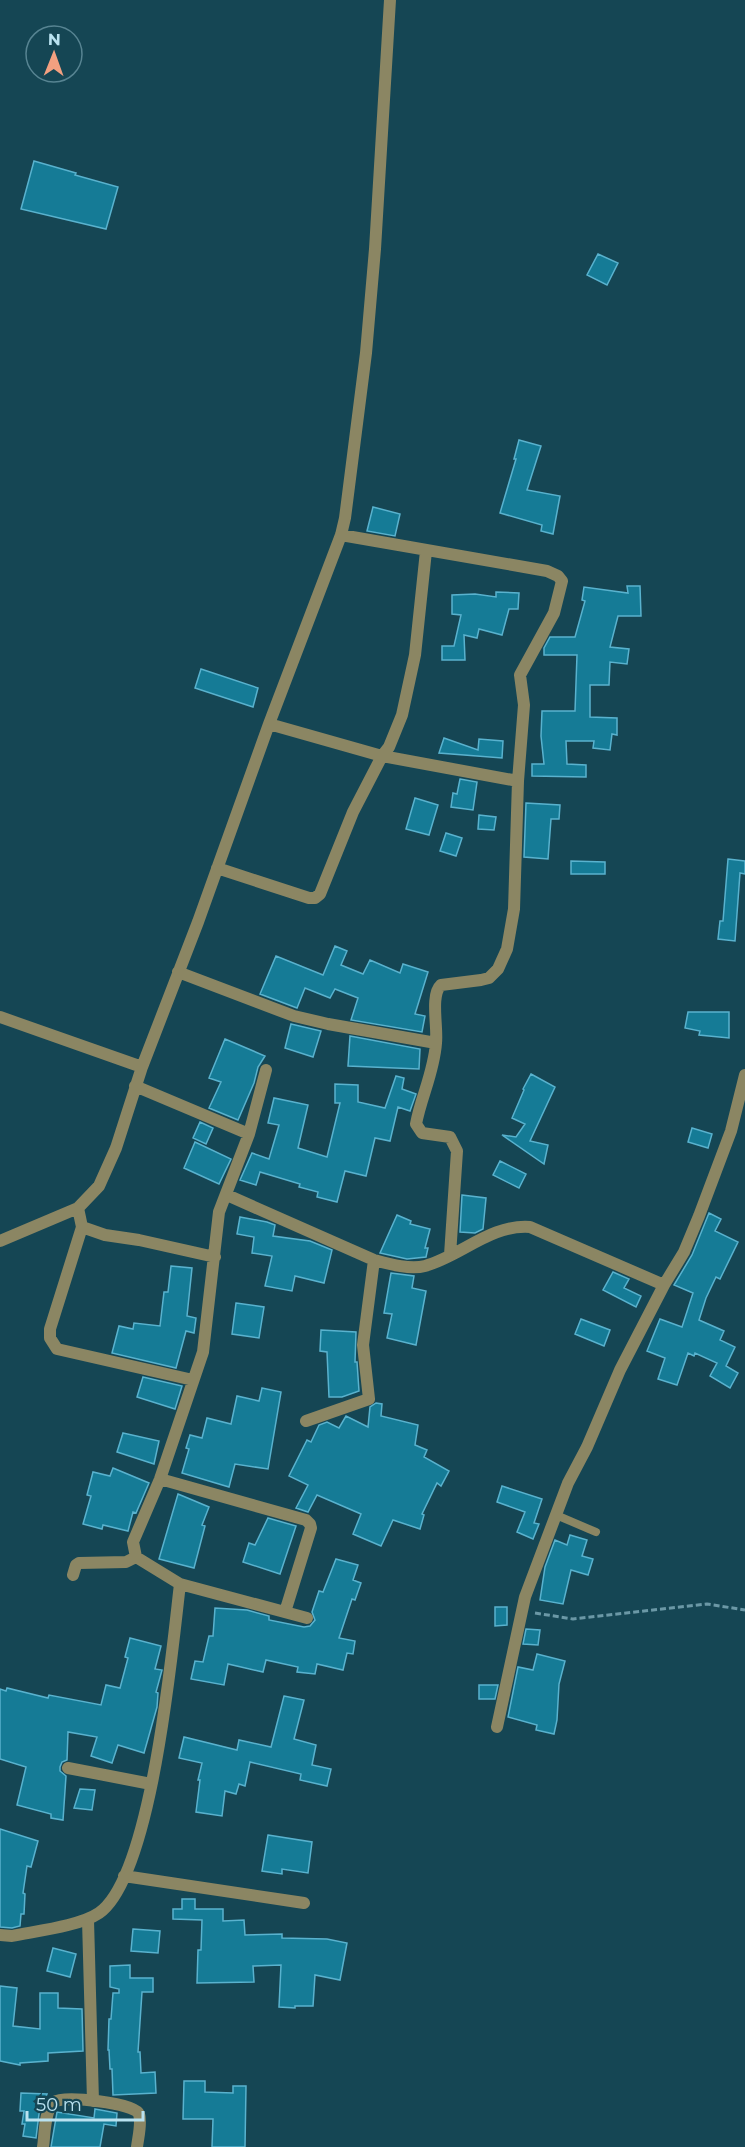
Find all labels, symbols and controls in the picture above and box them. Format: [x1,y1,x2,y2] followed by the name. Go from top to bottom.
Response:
[24,24,84,84] north arrow
[48,30,61,49] text: N
[27,2084,142,2122] scale bar
[36,2094,82,2116] text: 50 m

